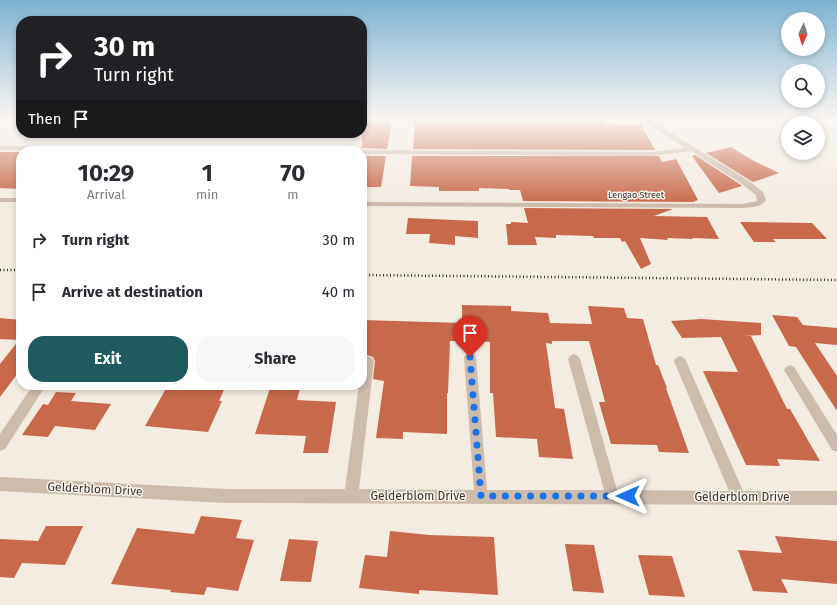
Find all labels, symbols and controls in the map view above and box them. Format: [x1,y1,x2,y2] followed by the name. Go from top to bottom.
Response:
[781,12,825,56] north arrow
[781,12,825,160] map controls
[94,30,155,63] text: 30 m
[28,32,80,84] icon: right
[94,64,174,86] text: Turn right
[781,64,825,108] button: search
[70,108,92,130] icon: arrive
[28,110,62,128] text: Then
[781,116,825,160] button: layers
[78,159,134,187] text: 10:29
[202,159,213,187] text: 1
[280,159,305,187] text: 70
[87,187,125,202] text: Arrival
[196,187,218,202] text: min
[287,187,298,202] text: m
[608,190,665,200] street label: Lengao Street
[28,229,50,251] icon: right
[62,231,129,249] text: Turn right
[322,231,355,249] text: 30 m
[28,281,50,303] icon: arrive
[62,283,203,301] text: Arrive at destination
[322,283,355,301] text: 40 m
[453,316,487,357] pin
[459,322,481,344] icon: arrive
[28,336,188,382] button: Exit
[196,336,355,382] button: Share
[607,475,649,517] position arrow
[47,480,143,498] street label: Gelderblom Drive
[370,489,466,503] street label: Gelderblom Drive
[694,490,790,504] street label: Gelderblom Drive

